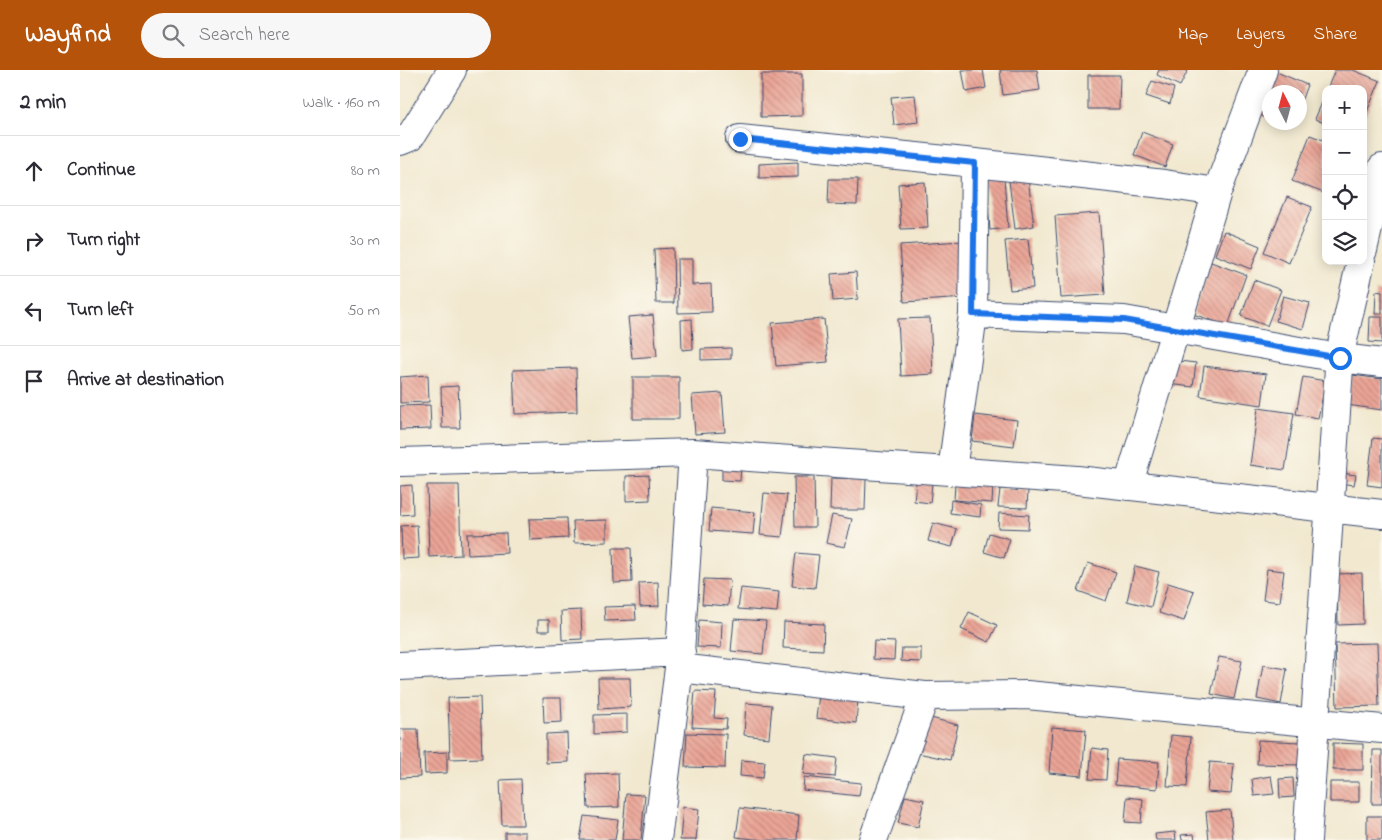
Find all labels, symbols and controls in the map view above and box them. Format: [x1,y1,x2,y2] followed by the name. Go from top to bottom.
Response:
[141,13,491,58] search box
[25,18,111,53] text: Wayfind
[159,21,187,49] icon: search
[199,22,290,49] text: Search here
[1178,22,1208,48] text: Map
[1236,22,1286,48] text: Layers
[1314,22,1357,48] text: Share
[1262,85,1307,130] north arrow
[1322,85,1367,265] map controls
[1322,85,1367,130] button: +
[20,88,66,118] text: 2 min
[302,91,380,115] text: Walk · 160 m
[729,128,752,151] route end
[1322,130,1367,175] button: −
[20,157,48,185] icon: ahead
[67,157,135,184] text: Continue
[351,159,380,183] text: 80 m
[1322,175,1367,220] button: locate
[1322,220,1367,265] button: layers
[20,227,48,255] icon: right
[67,227,140,254] text: Turn right
[350,229,380,253] text: 30 m
[20,297,48,325] icon: left
[67,297,134,324] text: Turn left
[348,299,380,323] text: 50 m
[1329,347,1352,370] route start
[20,367,48,395] icon: arrive
[67,367,224,394] text: Arrive at destination

